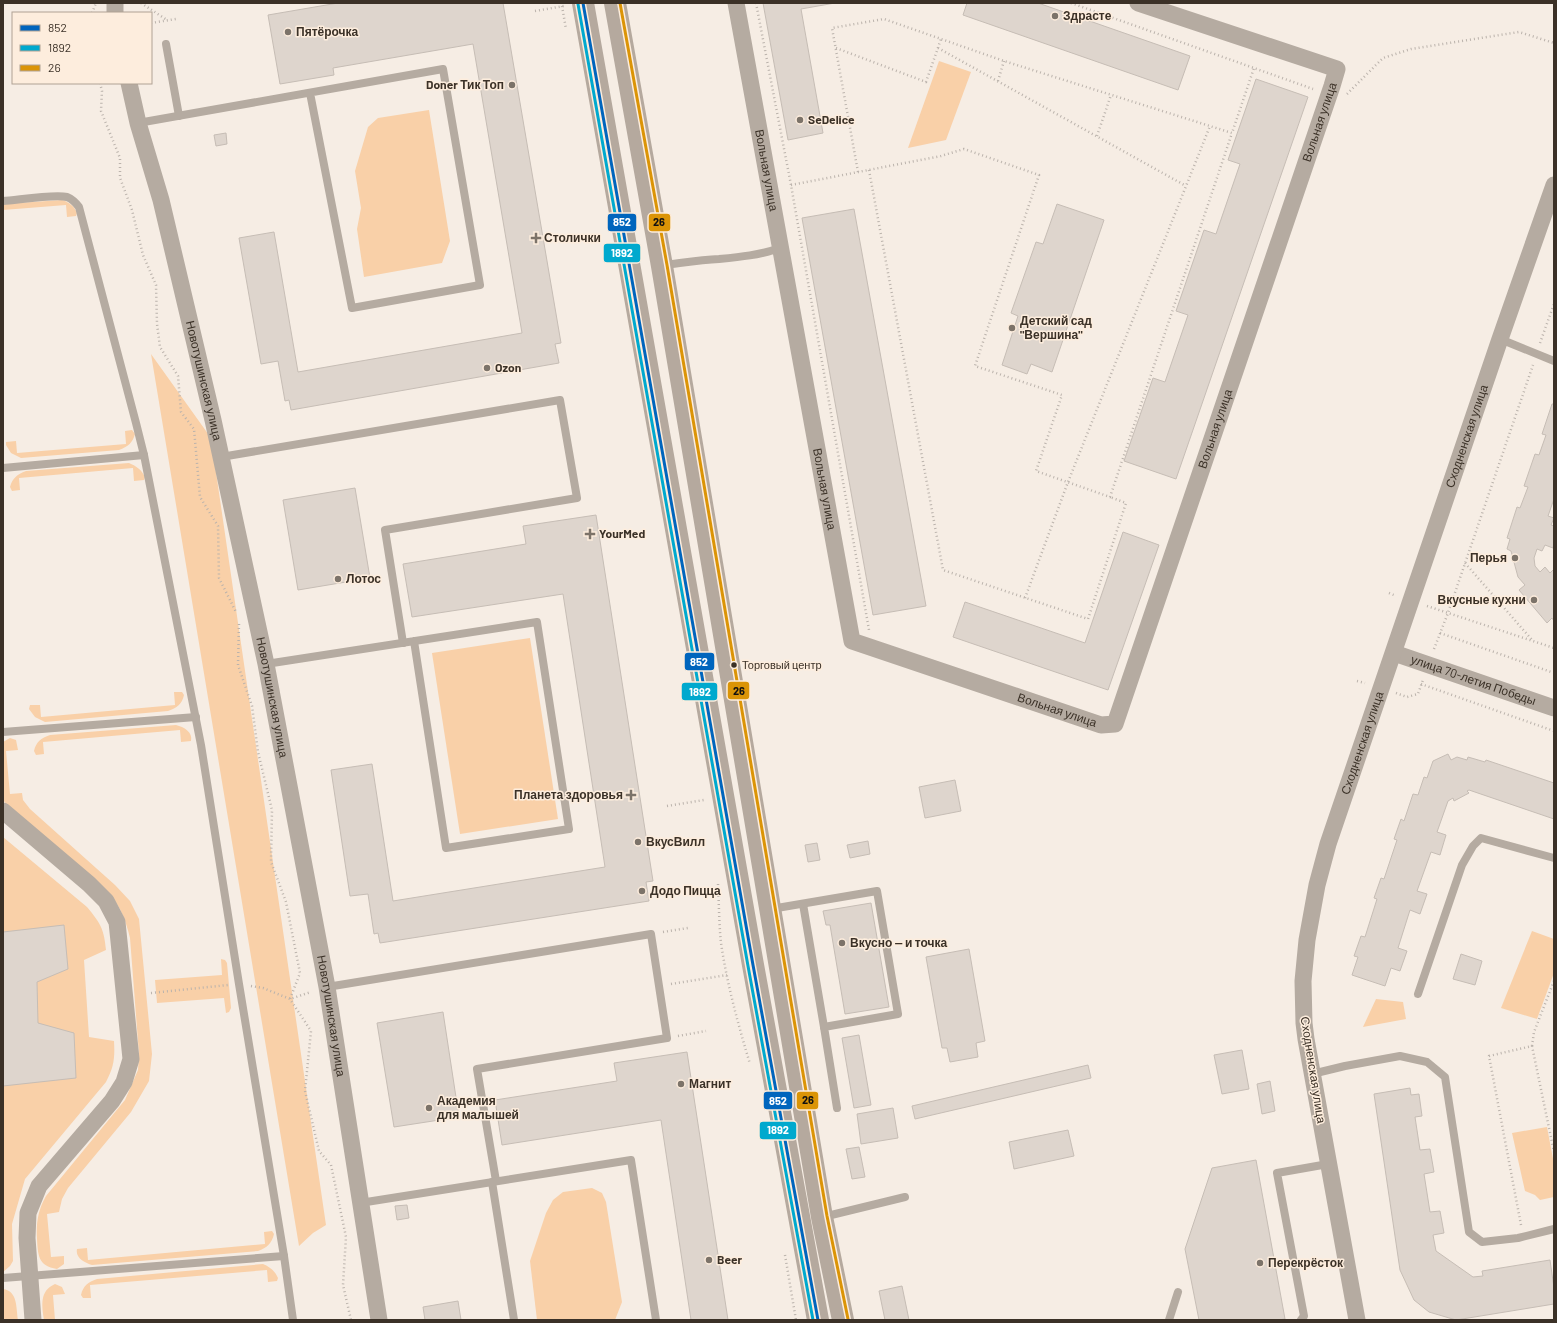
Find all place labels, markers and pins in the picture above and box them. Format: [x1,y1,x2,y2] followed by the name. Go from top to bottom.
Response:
[1063,8,1112,23] place label: Здрасте
[1050,11,1060,21] marker: Здрасте
[296,24,359,39] place label: Пятёрочка
[283,27,293,37] marker: Пятёрочка
[426,77,504,91] place label: Doner Тик Топ
[507,80,517,90] marker: Doner Тик Топ
[808,112,855,126] place label: SeDelice
[795,115,805,125] marker: SeDelice
[544,230,601,244] place label: Столички
[531,233,541,243] marker: Столички
[1020,313,1092,342] place label: Детский сад "Вершина"
[1007,323,1017,333] marker: Детский сад "Вершина"
[495,360,521,374] place label: Ozon
[482,363,492,373] marker: Ozon
[599,526,645,540] place label: YourMed
[584,528,596,540] marker: YourMed
[1470,550,1507,565] place label: Перья
[1510,553,1520,563] marker: Перья
[346,571,381,585] place label: Лотос
[333,574,343,584] marker: Лотос
[1438,592,1526,607] place label: Вкусные кухни
[1529,595,1539,605] marker: Вкусные кухни
[742,658,822,671] place label: Торговый центр
[729,660,739,670] marker: Торговый центр
[514,787,623,802] place label: Планета здоровья
[626,790,636,800] marker: Планета здоровья
[646,834,705,849] place label: ВкусВилл
[633,837,643,847] marker: ВкусВилл
[650,883,721,898] place label: Додо Пицца
[637,886,647,896] marker: Додо Пицца
[850,935,948,950] place label: Вкусно — и точка
[837,938,847,948] marker: Вкусно — и точка
[689,1076,731,1090] place label: Магнит
[676,1079,686,1089] marker: Магнит
[437,1093,519,1122] place label: Академия для малышей
[424,1103,434,1113] marker: Академия для малышей
[717,1252,743,1266] place label: Beer
[704,1255,714,1265] marker: Beer
[1268,1255,1344,1270] place label: Перекрёсток
[1255,1258,1265,1268] marker: Перекрёсток

